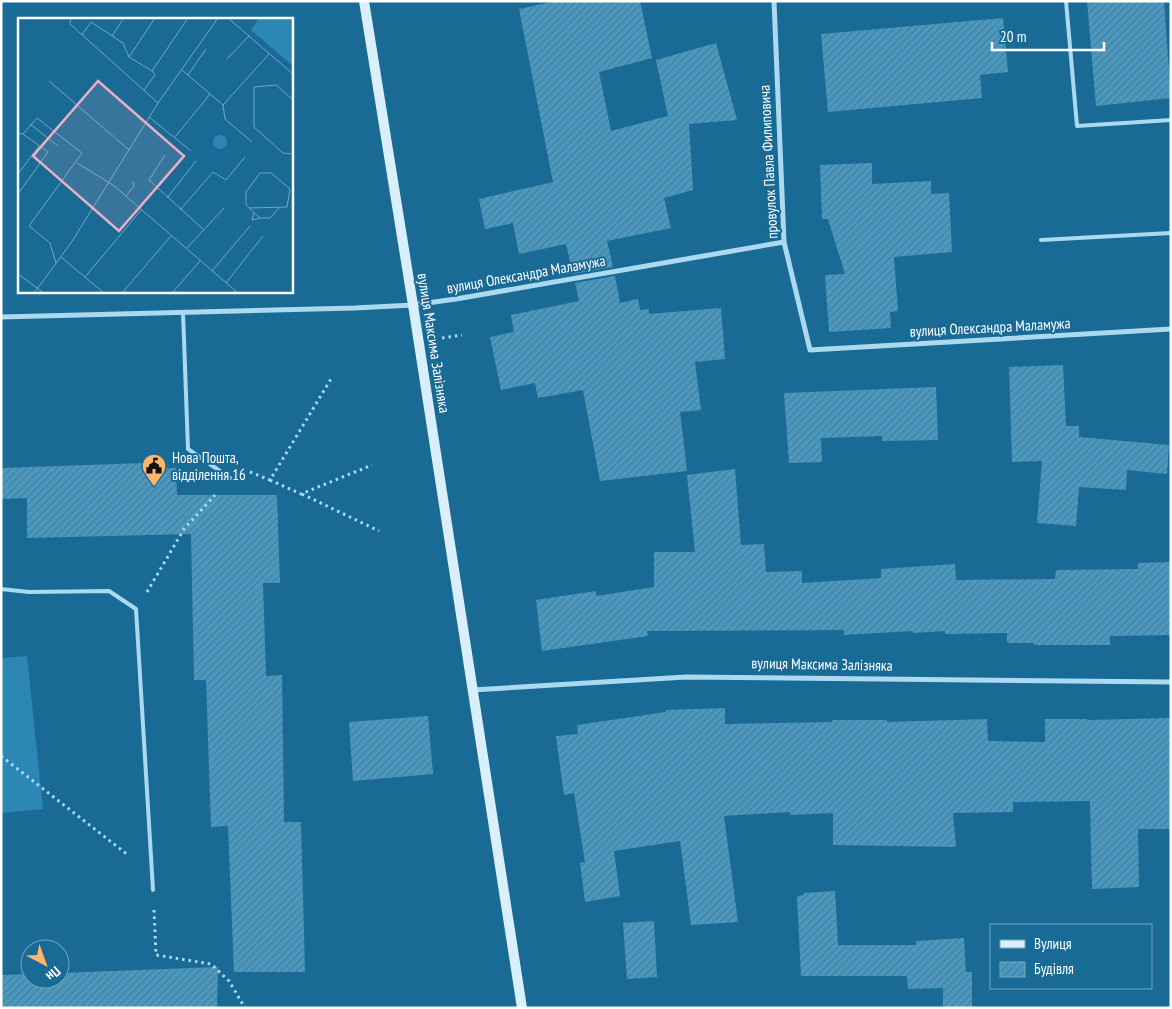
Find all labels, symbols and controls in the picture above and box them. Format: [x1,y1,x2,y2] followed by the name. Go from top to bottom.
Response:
[18,18,292,292] inset map
[992,20,1104,52] scale bar
[1000,27,1026,46] text: 20 m
[754,85,782,239] street label: провулок Павла Филиповича
[445,251,607,297] street label: вулиця Олександра Маламужа
[414,272,454,414] street label: вулиця Максима Залізняка
[909,313,1071,341] street label: вулиця Олександра Маламужа
[172,448,246,484] place label: Нова Пошта, відділення 16
[141,453,167,487] public building icon: Нова Пошта, відділення 16
[751,653,893,675] street label: вулиця Максима Залізняка
[990,924,1152,989] legend
[1034,934,1072,953] text: Вулиця
[20,939,70,989] north arrow
[1034,959,1074,978] text: Будівля
[43,963,65,985] text: Пн

